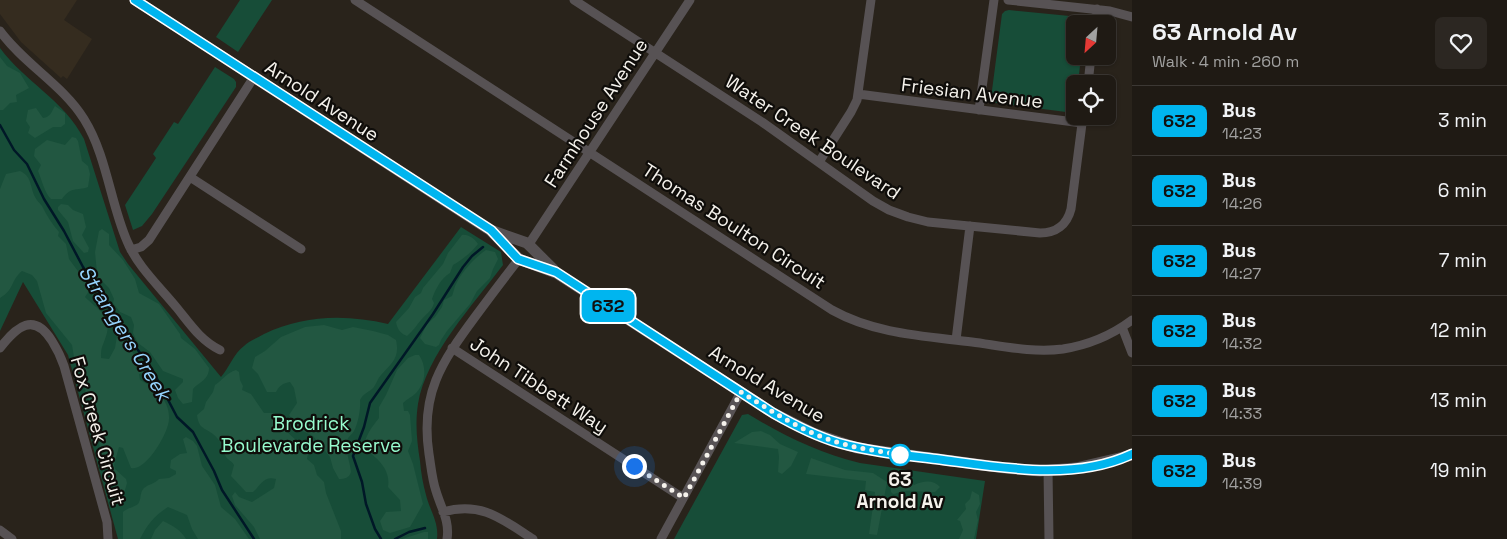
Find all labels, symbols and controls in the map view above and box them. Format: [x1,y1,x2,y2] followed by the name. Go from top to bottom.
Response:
[1066,15,1116,65] north arrow
[1066,15,1116,125] map controls
[1152,16,1297,47] text: 63 Arnold Av
[1435,17,1487,69] button: heart
[539,34,653,192] street label: Farmhouse Avenue
[1152,51,1299,72] text: Walk · 4 min · 260 m
[260,55,384,147] street label: Arnold Avenue
[720,69,906,205] street label: Water Creek Boulevard
[900,72,1044,114] street label: Friesian Avenue
[1066,75,1116,125] button: locate
[1222,98,1256,123] text: Bus
[1438,108,1487,133] text: 3 min
[1163,109,1196,132] text: 632
[1222,123,1262,144] text: 14:23
[637,157,831,295] street label: Thomas Boulton Circuit
[1222,168,1256,193] text: Bus
[1438,178,1487,203] text: 6 min
[1163,179,1196,202] text: 632
[1222,193,1262,214] text: 14:26
[1222,238,1256,263] text: Bus
[1439,248,1487,273] text: 7 min
[1163,249,1196,272] text: 632
[73,261,178,407] water label: Strangers Creek
[1222,263,1261,284] text: 14:27
[579,290,637,322] line badge: 632
[592,294,624,317] text: 632
[1222,308,1256,333] text: Bus
[1430,318,1487,343] text: 12 min
[1163,319,1196,342] text: 632
[465,331,613,439] street label: John Tibbett Way
[1222,333,1262,354] text: 14:32
[704,340,830,428] street label: Arnold Avenue
[65,353,131,509] street label: Fox Creek Circuit
[1222,378,1256,403] text: Bus
[1430,388,1487,413] text: 13 min
[1163,389,1196,412] text: 632
[1222,403,1262,424] text: 14:33
[221,411,401,458] park label: Brodrick Boulevarde Reserve
[889,444,911,466] marker: 63 Arnold Av
[1222,448,1256,473] text: Bus
[622,454,647,479] your location
[1430,458,1487,483] text: 19 min
[1163,459,1196,482] text: 632
[857,467,944,514] place label: 63 Arnold Av
[1222,473,1262,494] text: 14:39

